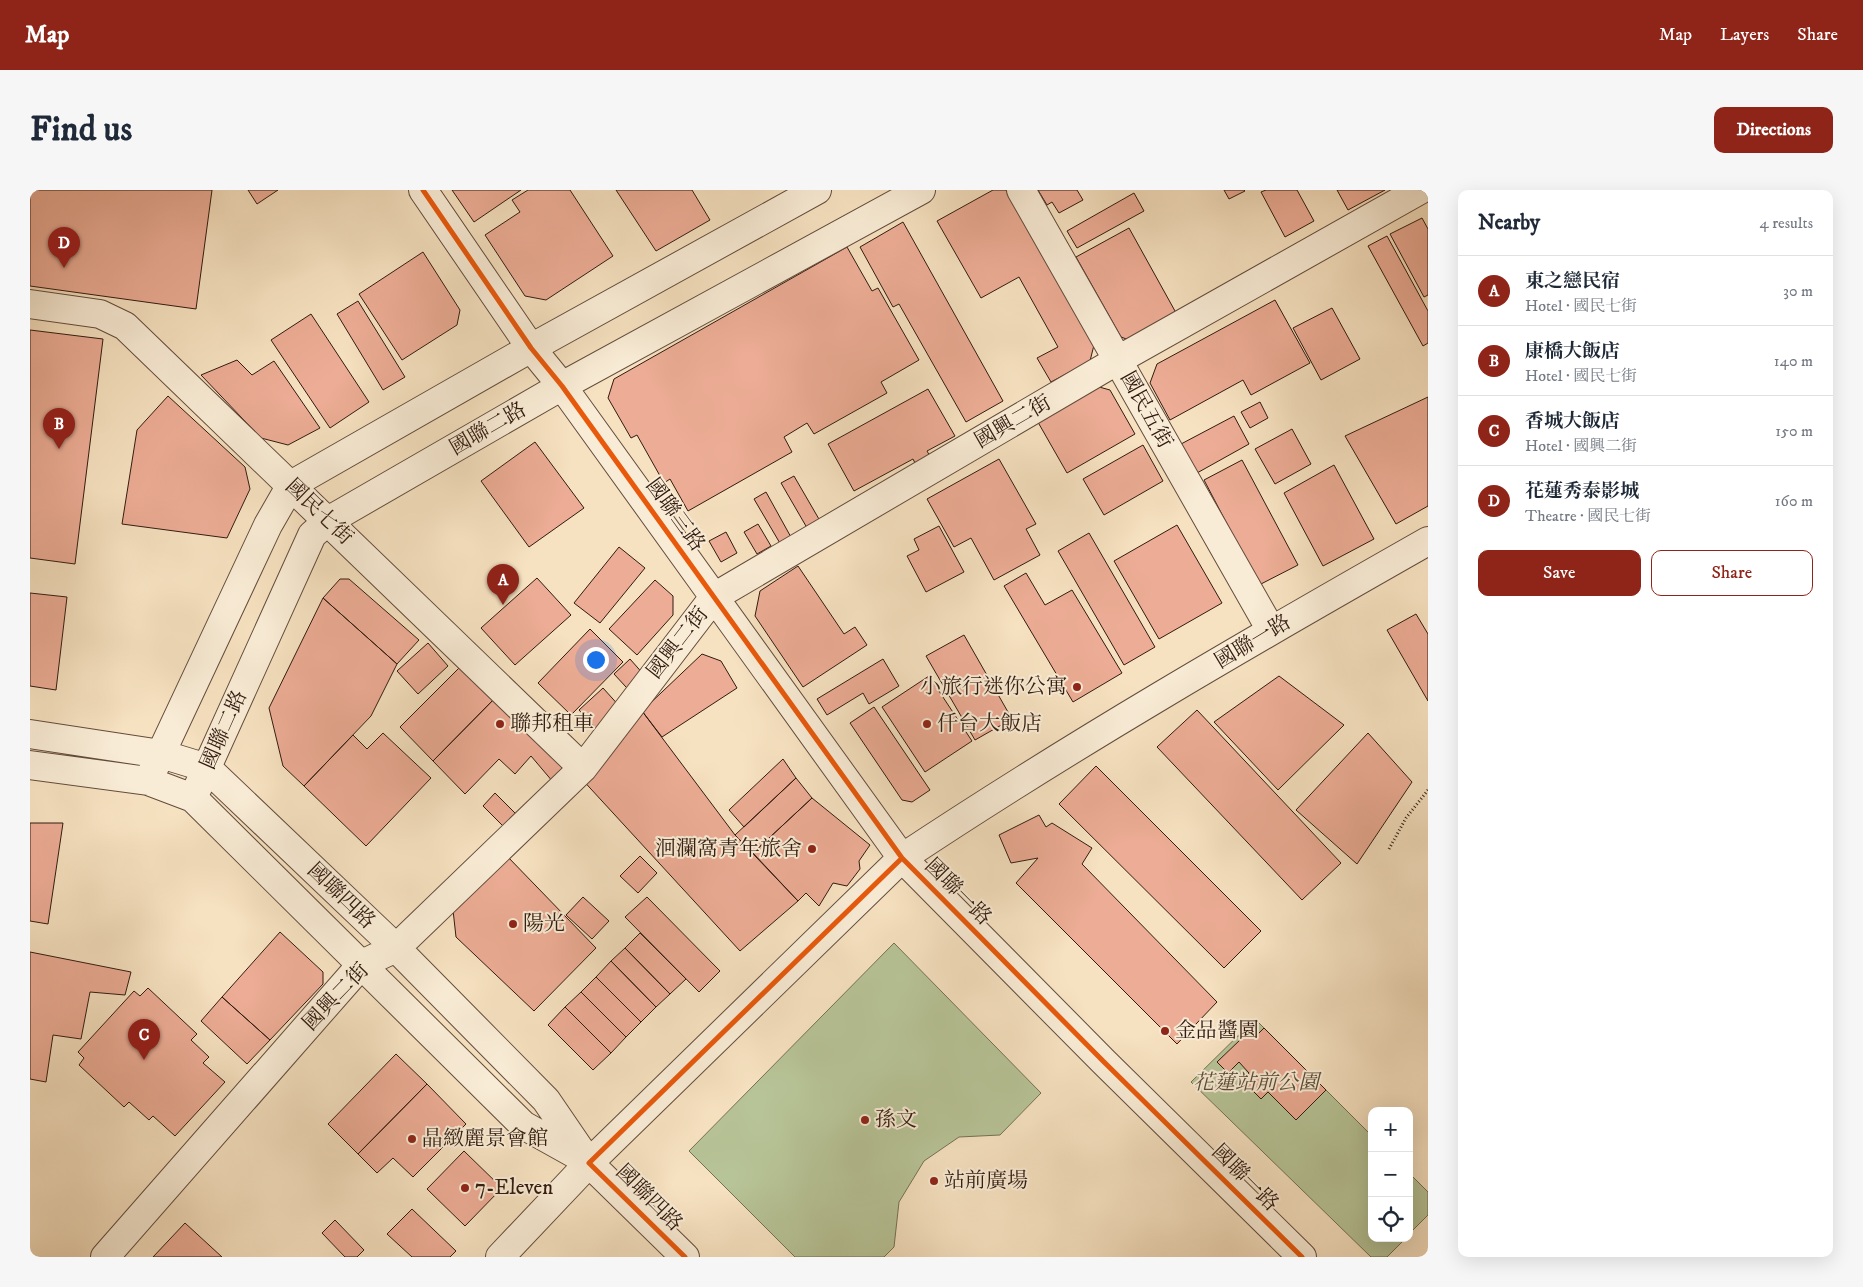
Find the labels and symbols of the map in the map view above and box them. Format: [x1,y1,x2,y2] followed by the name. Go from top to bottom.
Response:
[48,227,80,268] pin: D
[1114,367,1178,453] street label: 國民五街
[970,390,1056,454] street label: 國興二街
[445,397,531,461] street label: 國聯二路
[43,408,75,449] pin: B
[280,473,358,551] street label: 國民七街
[640,473,710,557] street label: 國聯三路
[487,564,519,605] pin: A
[642,602,714,684] street label: 國興二街
[1210,609,1296,675] street label: 國聯一路
[583,647,609,673] your location
[920,674,1067,700] place label: 小旅行迷你公寓
[1071,681,1083,693] marker: 小旅行迷你公寓
[195,686,253,774] street label: 國聯二路
[510,711,594,737] place label: 聯邦租車
[937,711,1042,737] place label: 仟台大飯店
[494,718,506,730] marker: 聯邦租車
[921,718,933,730] marker: 仟台大飯店
[655,836,802,862] place label: 洄瀾窩青年旅舍
[806,843,818,855] marker: 洄瀾窩青年旅舍
[919,853,997,931] street label: 國聯一路
[302,857,380,935] street label: 國聯四路
[523,911,565,937] place label: 陽光
[507,918,519,930] marker: 陽光
[297,958,375,1036] street label: 國興二街
[1175,1018,1259,1044] place label: 金品醬園
[128,1019,160,1060] pin: C
[1159,1025,1171,1037] marker: 金品醬園
[1193,1070,1322,1096] park label: 花蓮站前公園
[875,1107,917,1133] place label: 孫文
[859,1114,871,1126] marker: 孫文
[422,1126,548,1152] place label: 晶緻麗景會館
[406,1133,418,1145] marker: 晶緻麗景會館
[1206,1139,1284,1217] street label: 國聯一路
[610,1159,688,1237] street label: 國聯四路
[944,1168,1028,1194] place label: 站前廣場
[475,1175,553,1201] place label: 7-Eleven
[928,1175,940,1187] marker: 站前廣場
[459,1182,471,1194] marker: 7-Eleven

